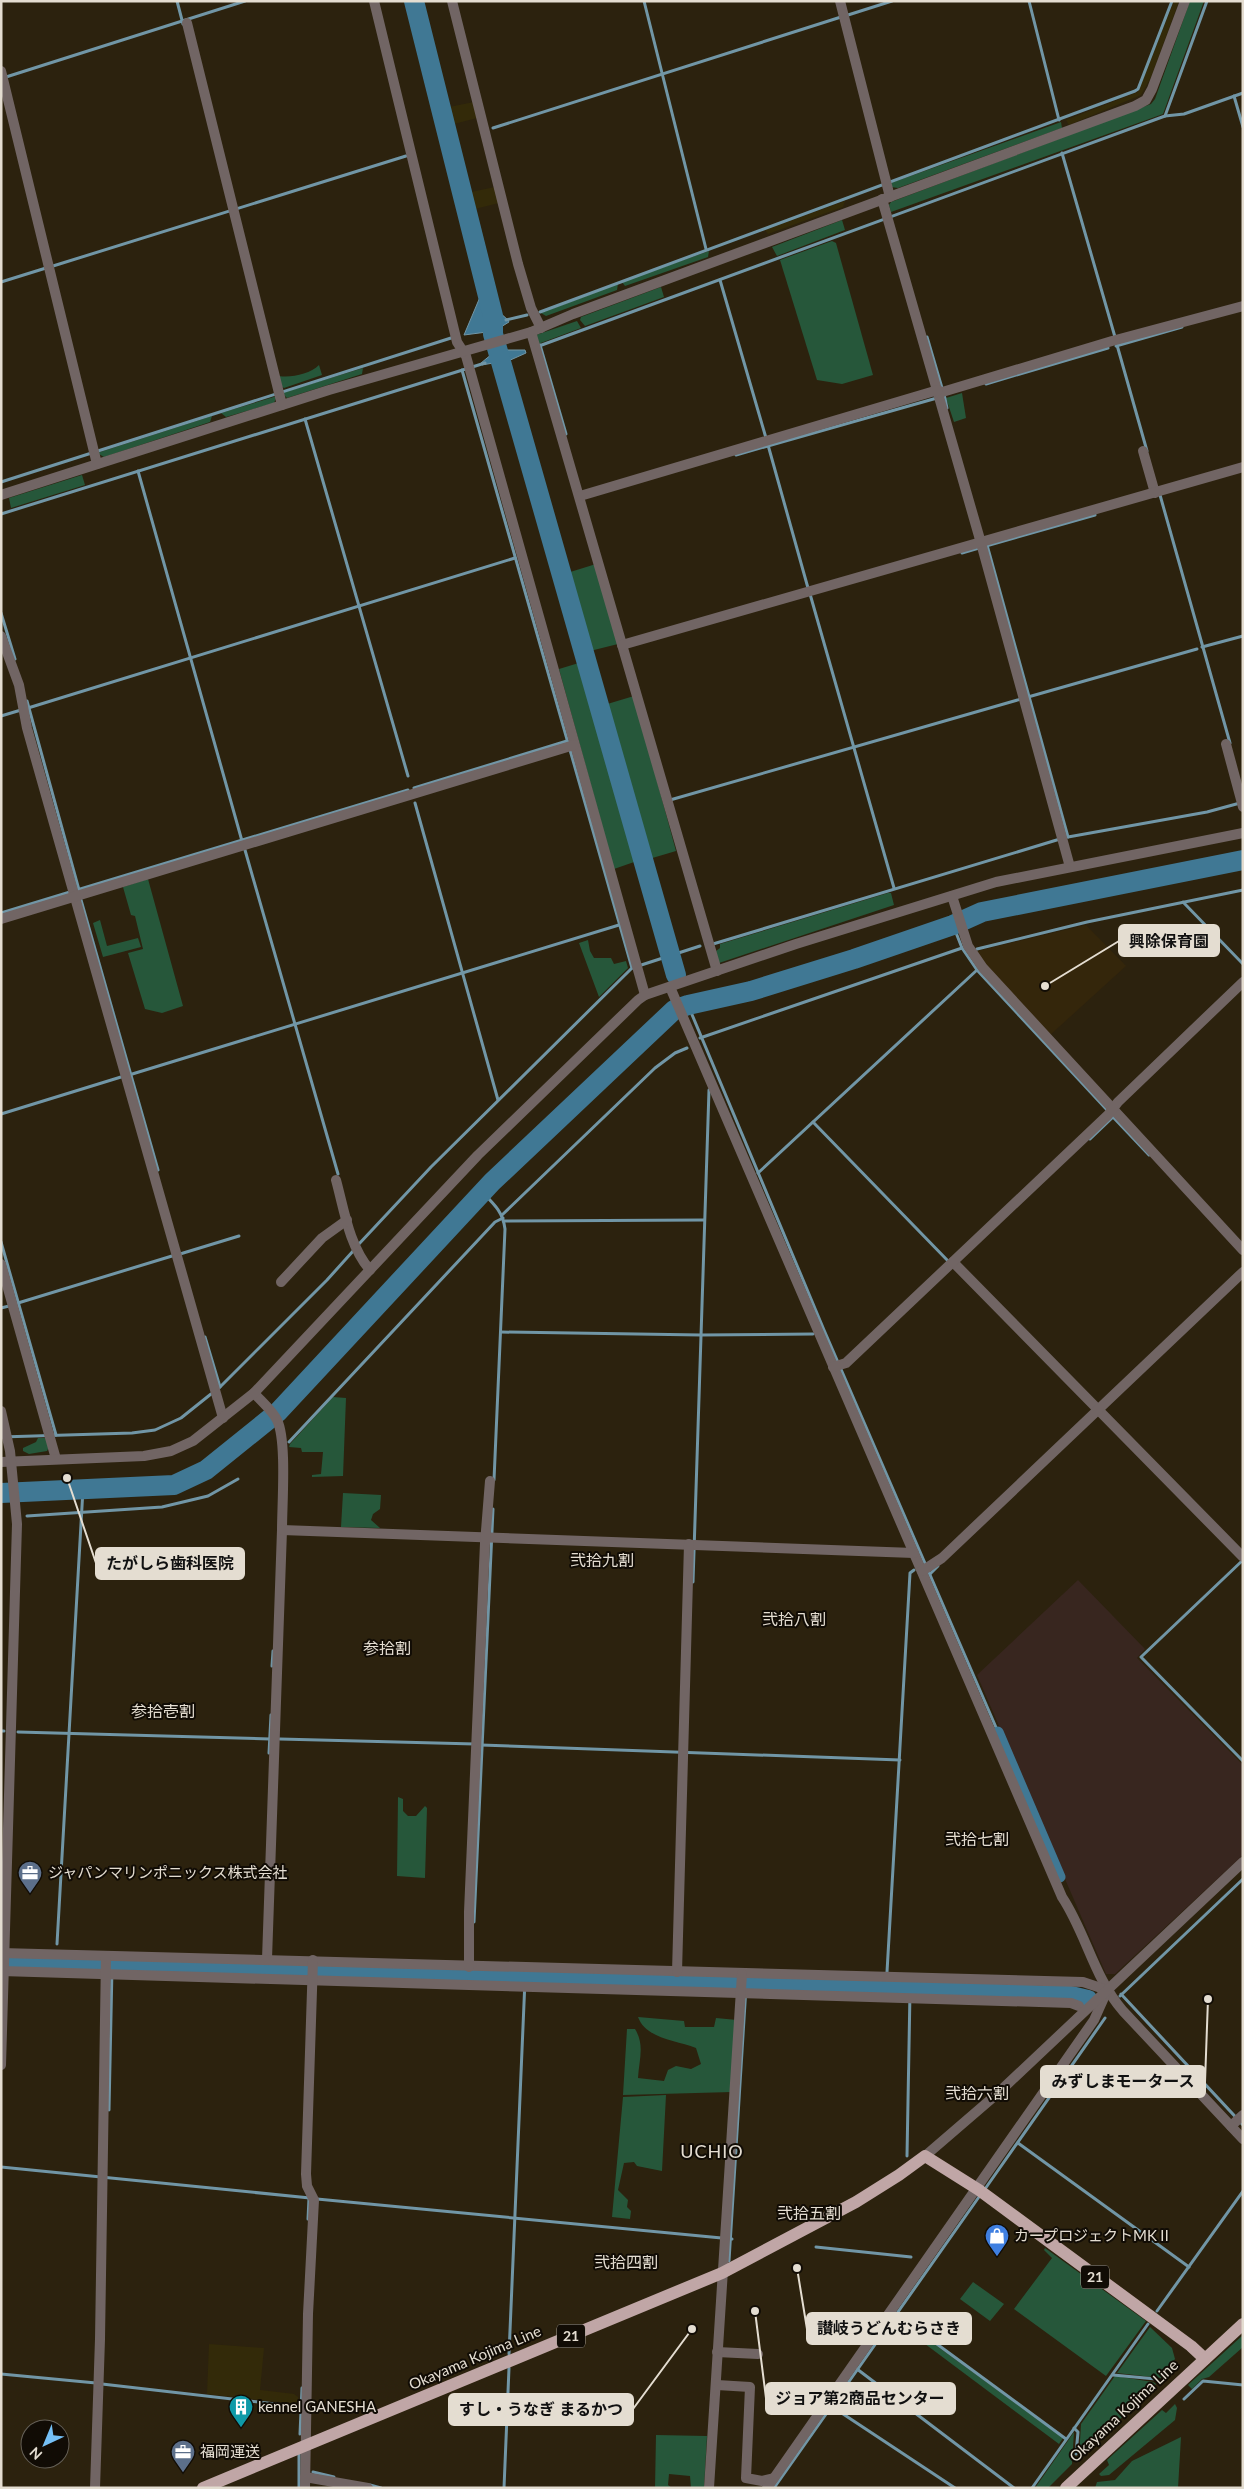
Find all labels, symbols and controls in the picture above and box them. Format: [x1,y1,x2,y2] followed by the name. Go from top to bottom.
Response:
[1119,925,1219,956] callout: 興除保育園
[1129,931,1209,950] text: 興除保育園
[96,1548,244,1579] callout: たがしら歯科医院
[570,1550,634,1569] district label: 弐拾九割
[106,1553,234,1572] text: たがしら歯科医院
[762,1609,826,1628] district label: 弐拾八割
[363,1638,411,1657] district label: 参拾割
[131,1701,195,1720] district label: 参拾壱割
[945,1829,1009,1848] district label: 弐拾七割
[17,1860,43,1894] office icon: ジャパンマリンポニックス株式会社
[48,1863,288,1881] place label: ジャパンマリンポニックス株式会社
[1041,2066,1205,2097] callout: みずしまモータース
[1051,2071,1195,2090] text: みずしまモータース
[945,2083,1009,2102] district label: 弐拾六割
[680,2140,744,2162] district label: UCHIO
[777,2203,841,2222] district label: 弐拾五割
[984,2223,1010,2257] shop icon: カープロジェクトMKⅡ
[1014,2226,1172,2244] place label: カープロジェクトMKⅡ
[594,2252,658,2271] district label: 弐拾四割
[1081,2266,1109,2288] road number: 21
[807,2313,971,2344] callout: 讃岐うどんむらさき
[817,2318,961,2337] text: 讃岐うどんむらさき
[406,2321,543,2393] street label: Okayama Kojima Line
[557,2324,585,2348] road number: 21
[1065,2355,1181,2465] street label: Okayama Kojima Line
[766,2383,955,2414] callout: ジョア第2商品センター
[775,2388,945,2407] text: ジョア第2商品センター
[228,2394,254,2428] building icon: kennel GANESHA
[449,2394,633,2425] callout: すし・うなぎ まるかつ
[258,2397,377,2415] place label: kennel GANESHA
[459,2399,623,2418] text: すし・うなぎ まるかつ
[20,2419,70,2469] north arrow
[170,2439,196,2473] office icon: 福岡運送
[200,2442,260,2460] place label: 福岡運送
[26,2444,45,2464] text: N

